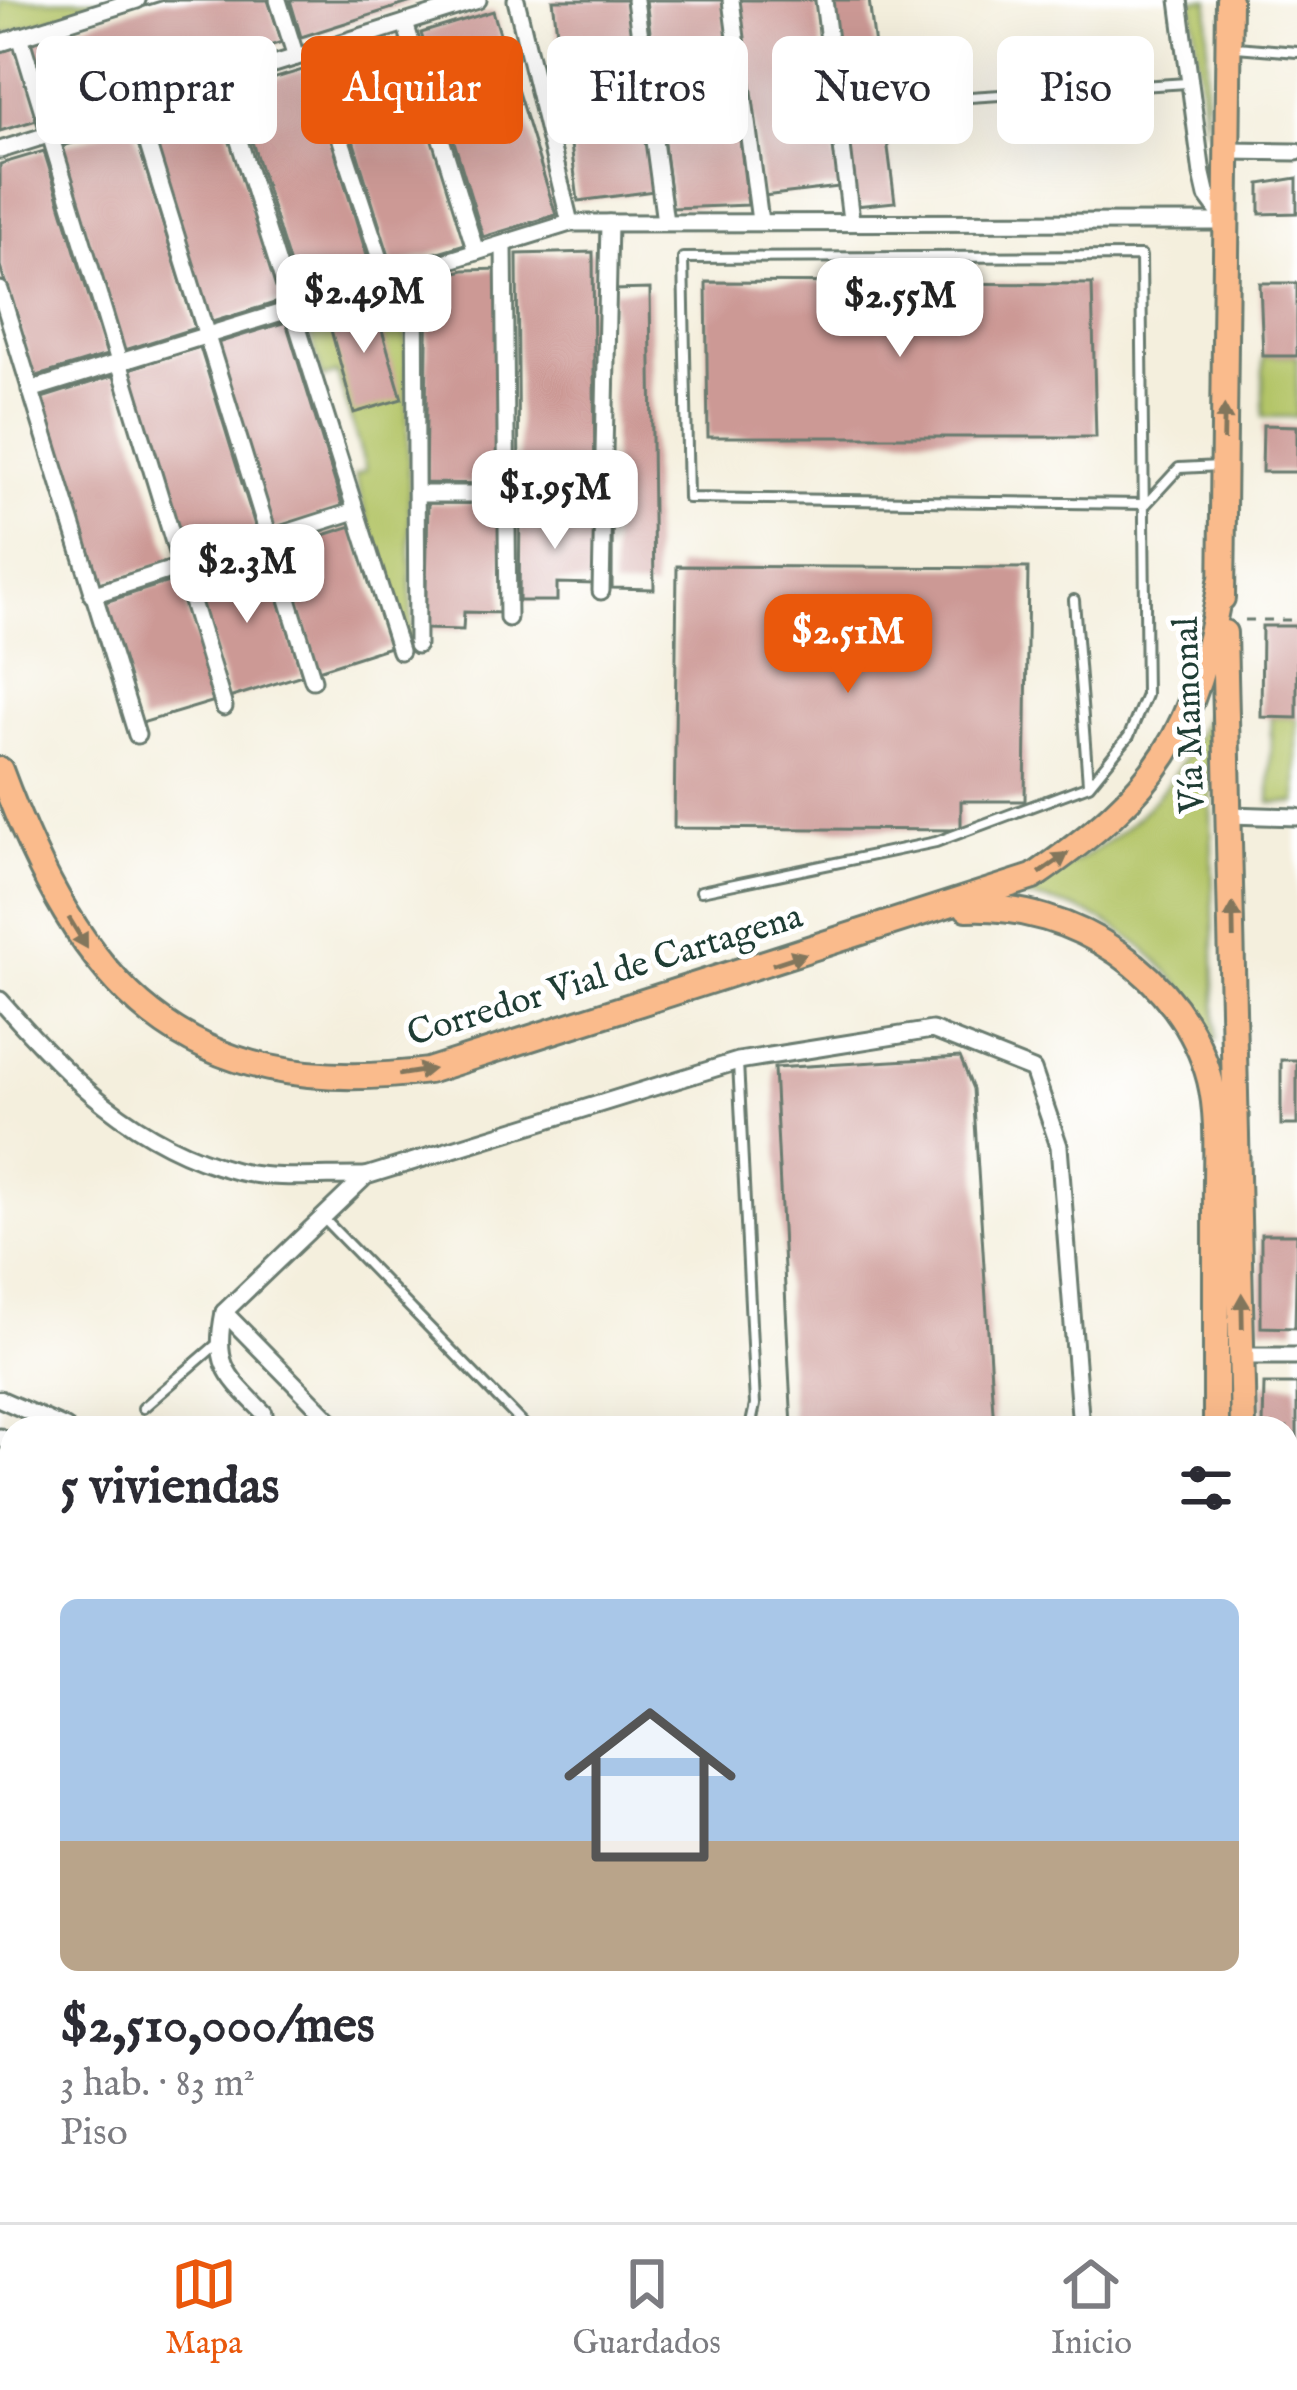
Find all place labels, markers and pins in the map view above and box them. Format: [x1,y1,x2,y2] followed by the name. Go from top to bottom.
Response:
[266,254,462,356] pin: $2.49M
[802,258,998,360] pin: $2.55M
[457,450,653,552] pin: $1.95M
[163,524,331,626] pin: $2.3M
[750,594,946,696] pin: $2.51M

